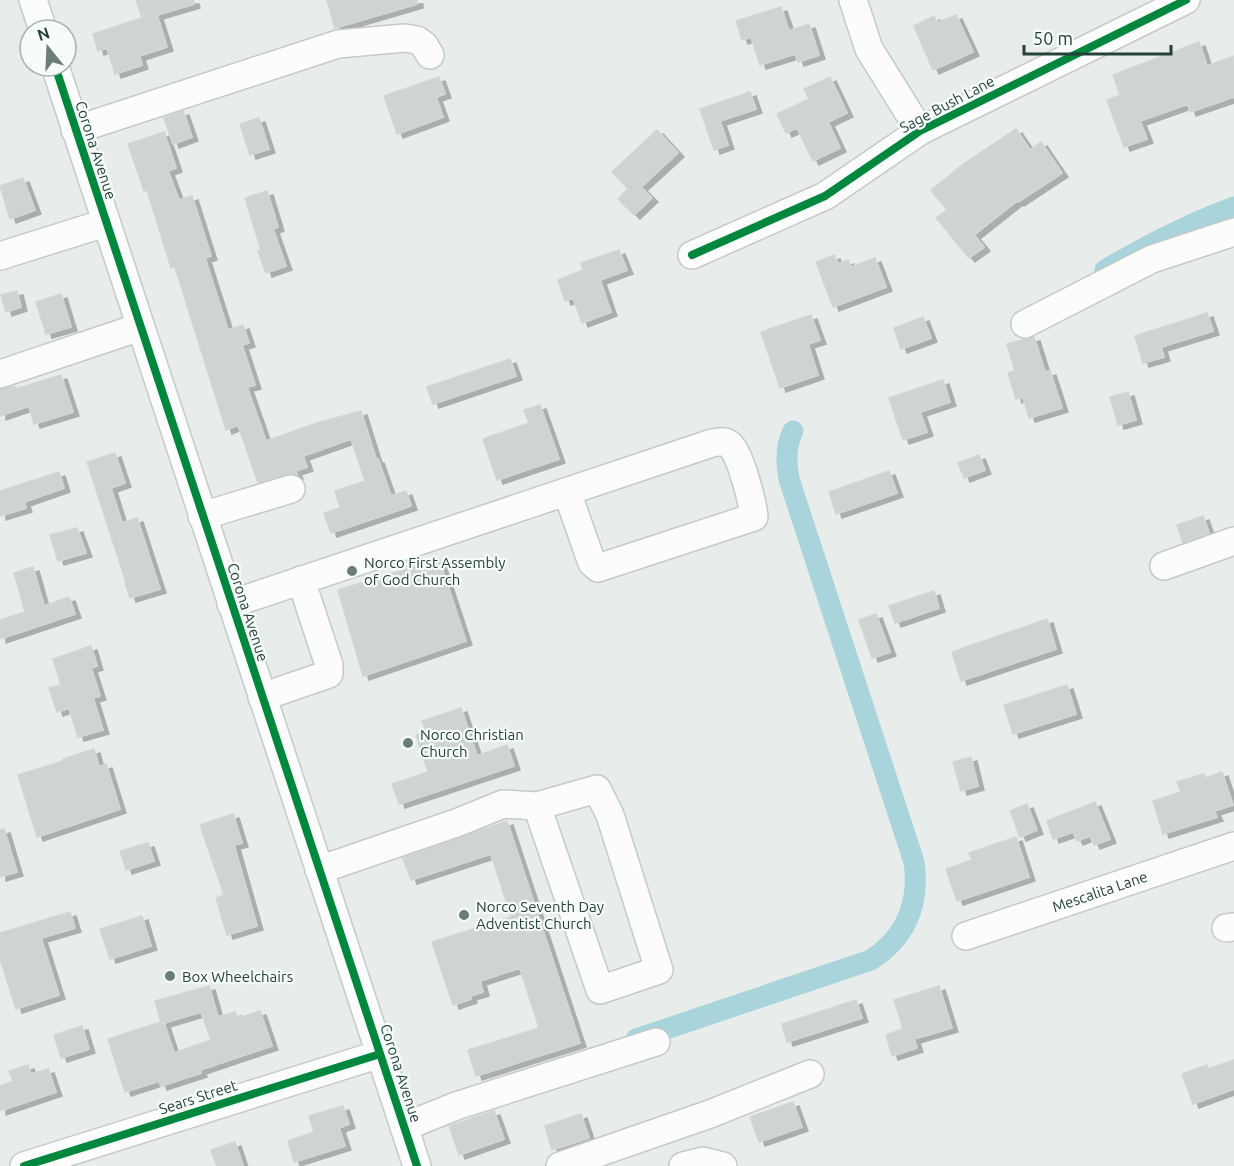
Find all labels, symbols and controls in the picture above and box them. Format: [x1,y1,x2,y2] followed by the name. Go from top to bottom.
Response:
[18,18,78,78] north arrow
[1024,18,1171,56] scale bar
[35,23,52,44] text: N
[1033,28,1073,48] text: 50 m
[897,72,997,136] street label: Sage Bush Lane
[72,99,120,201] street label: Corona Avenue
[364,554,505,588] place label: Norco First Assembly of God Church
[224,561,272,663] street label: Corona Avenue
[345,564,359,578] marker: Norco First Assembly of God Church
[420,726,524,760] place label: Norco Christian Church
[401,736,415,750] marker: Norco Christian Church
[1050,867,1149,915] street label: Mescalita Lane
[476,898,604,932] place label: Norco Seventh Day Adventist Church
[457,908,471,922] marker: Norco Seventh Day Adventist Church
[182,968,293,985] place label: Box Wheelchairs
[163,969,177,983] marker: Box Wheelchairs
[377,1022,425,1124] street label: Corona Avenue
[157,1076,239,1118] street label: Sears Street

